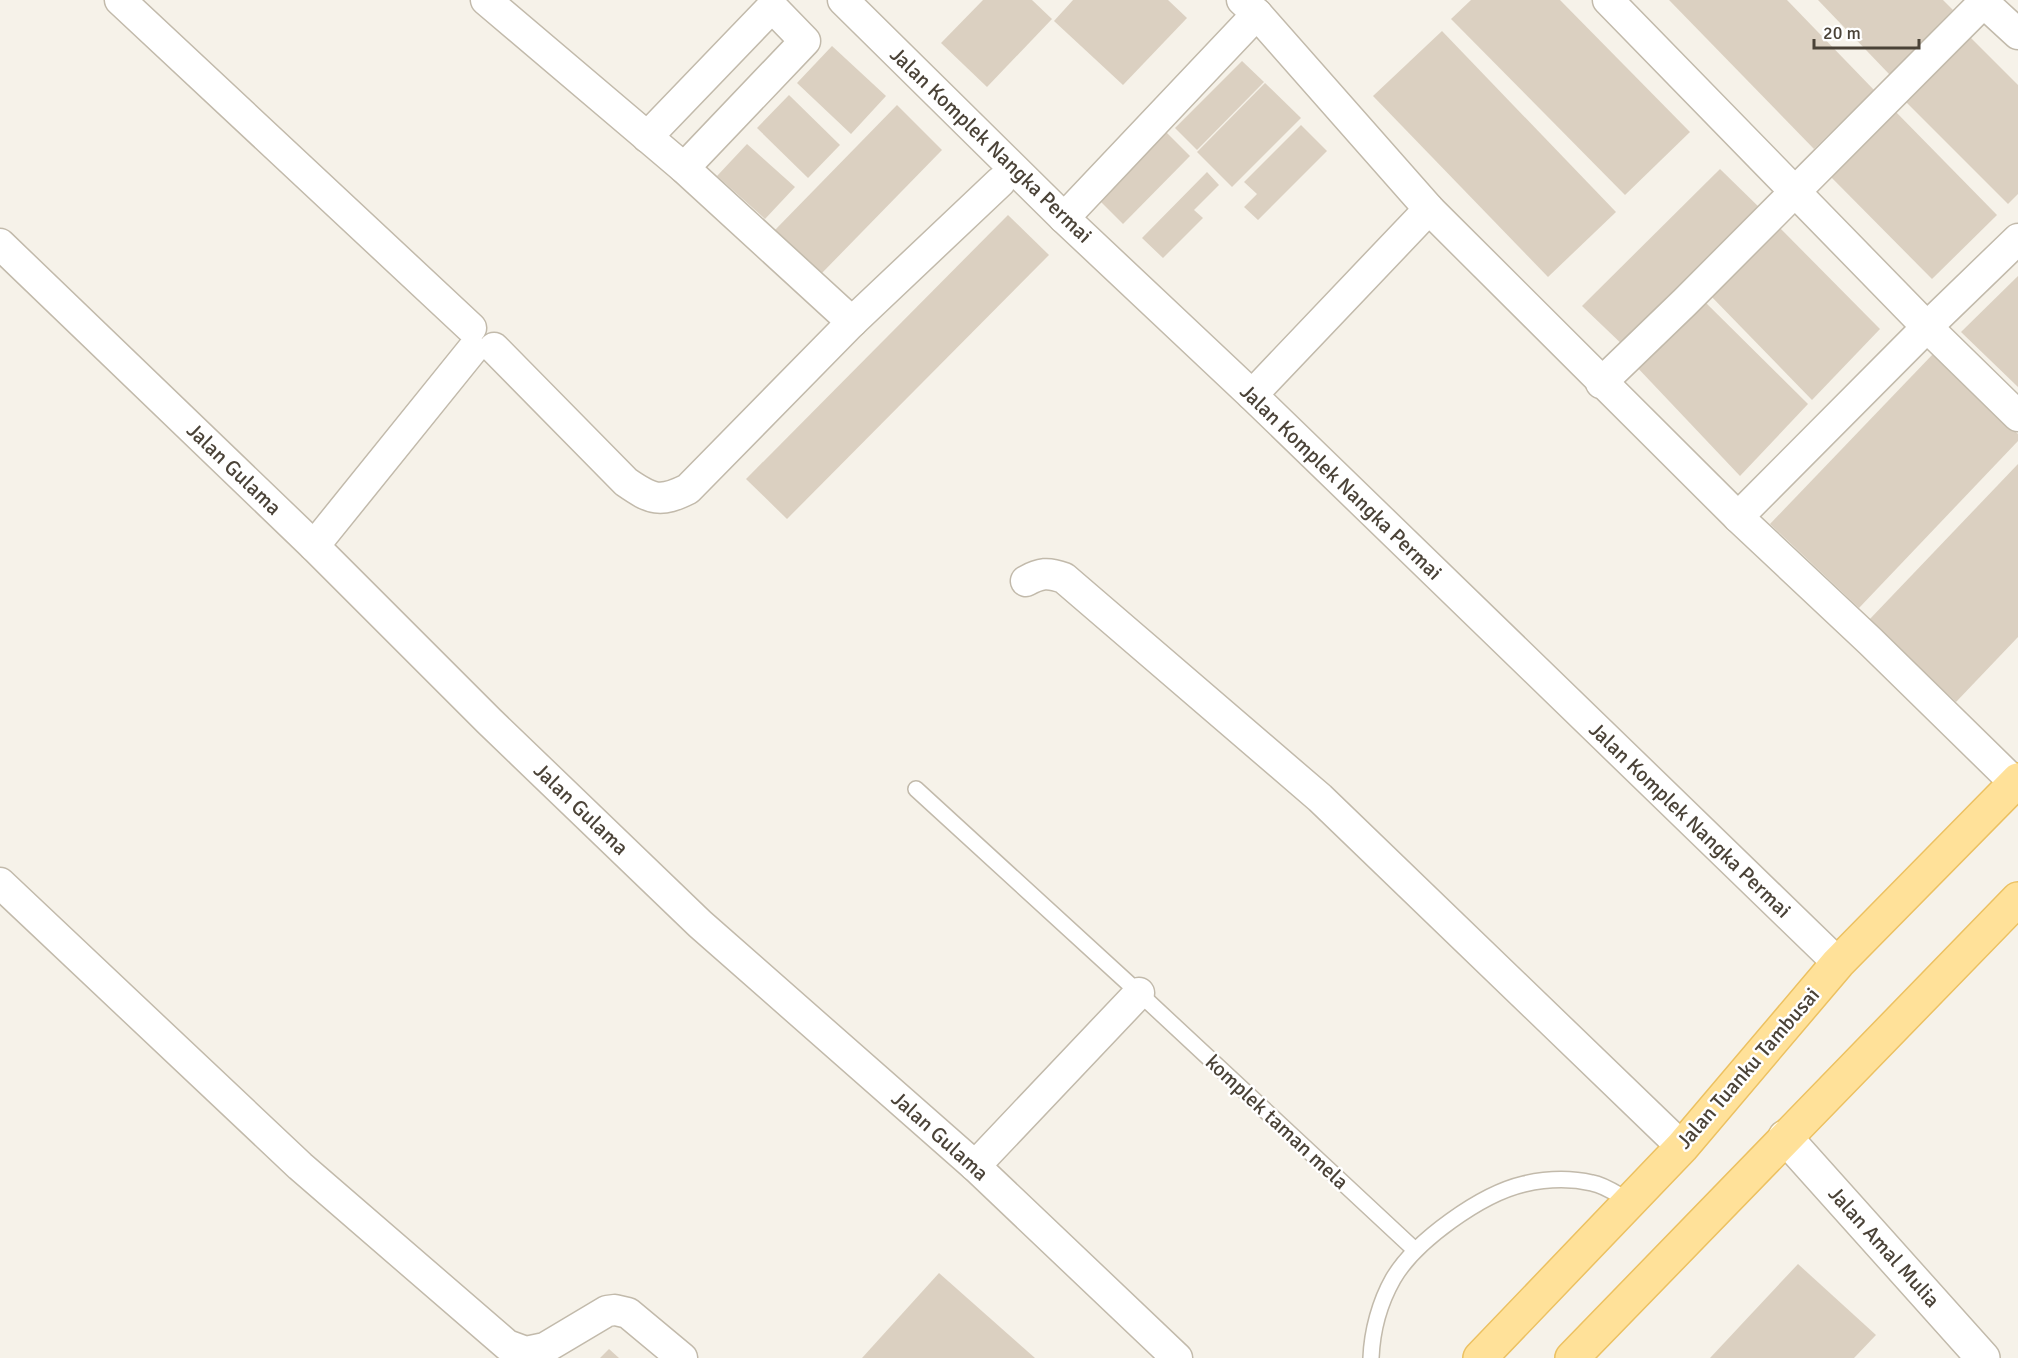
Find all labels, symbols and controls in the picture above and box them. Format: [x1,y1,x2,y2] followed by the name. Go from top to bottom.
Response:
[1814,12,1919,50] scale bar
[1823,22,1861,44] text: 20 m
[885,42,1097,248] street label: Jalan Komplek Nangka Permai
[1235,379,1447,585] street label: Jalan Komplek Nangka Permai
[181,417,287,521] street label: Jalan Gulama
[1584,717,1796,923] street label: Jalan Komplek Nangka Permai
[528,757,634,861] street label: Jalan Gulama
[1671,982,1825,1154] street label: Jalan Tuanku Tambusai
[1200,1049,1354,1195] street label: komplek taman mela
[886,1086,994,1186] street label: Jalan Gulama
[1823,1181,1945,1313] street label: Jalan Amal Mulia

